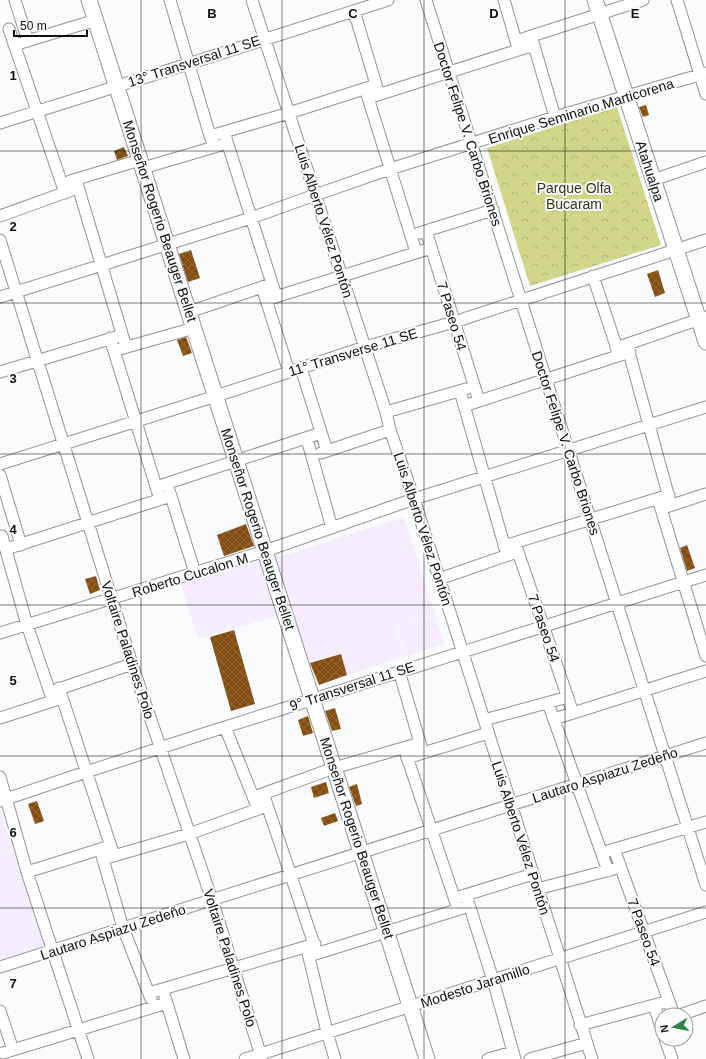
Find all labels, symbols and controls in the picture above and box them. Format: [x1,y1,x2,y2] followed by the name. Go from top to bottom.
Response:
[207,6,217,21] text: B
[348,6,358,21] text: C
[489,6,499,21] text: D
[631,6,640,21] text: E
[14,12,87,38] scale bar
[20,19,47,33] text: 50 m
[126,32,262,90] street label: 13° Transversal 11 SE
[431,40,505,228] street label: Doctor Felipe V. Carbo Briones
[9,68,17,83] text: 1
[486,75,676,147] street label: Enrique Seminario Marticorena
[120,118,200,324] street label: Monseñor Rogerio Beauger Bellet
[633,139,667,204] street label: Atahualpa
[292,142,356,300] street label: Luis Alberto Vélez Pontón
[537,180,612,212] park label: Parque Olfa Bucaram
[9,219,17,234] text: 2
[434,280,470,352] street label: 7 Paseo 54
[286,325,420,379] street label: 11° Transverse 11 SE
[529,349,603,537] street label: Doctor Felipe V. Carbo Briones
[9,371,17,386] text: 3
[218,426,298,632] street label: Monseñor Rogerio Beauger Bellet
[391,450,455,608] street label: Luis Alberto Vélez Pontón
[9,522,17,537] text: 4
[130,550,250,600] street label: Roberto Cucalon M
[98,579,158,721] street label: Voltaire Paladines Polo
[525,592,563,664] street label: 7 Paseo 54
[287,658,417,714] street label: 9° Transversal 11 SE
[9,673,17,688] text: 5
[317,735,397,941] street label: Monseñor Rogerio Beauger Bellet
[530,744,680,806] street label: Lautaro Aspiazu Zedeño
[489,759,553,917] street label: Luis Alberto Vélez Pontón
[9,825,17,840] text: 6
[200,887,260,1029] street label: Voltaire Paladines Polo
[624,896,664,968] street label: 7 Paseo 54
[38,901,188,963] street label: Lautaro Aspiazu Zedeño
[419,961,532,1011] street label: Modesto Jaramillo
[9,976,17,991] text: 7
[654,1007,694,1047] north arrow
[658,1024,671,1034] text: N

